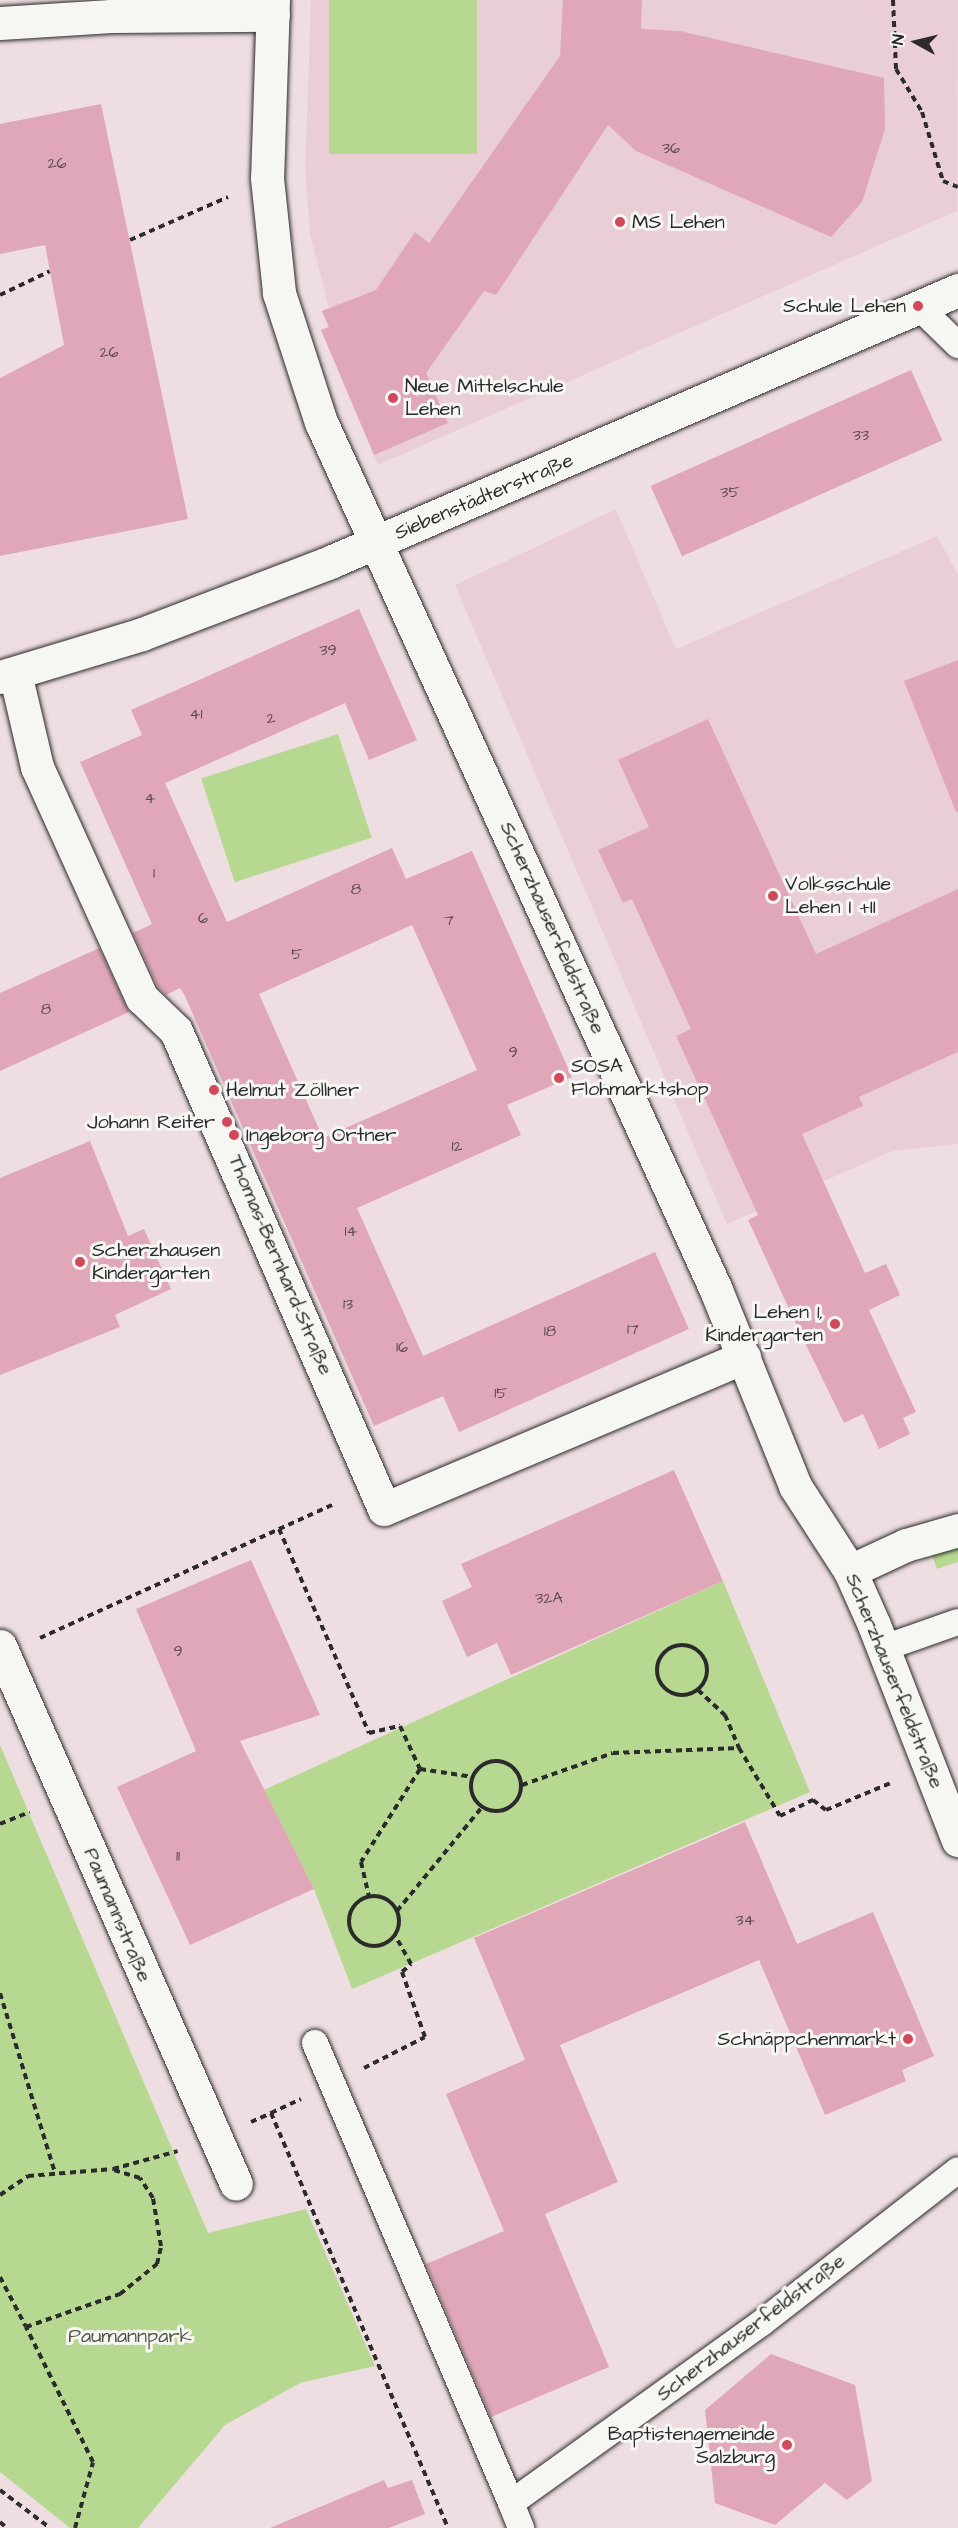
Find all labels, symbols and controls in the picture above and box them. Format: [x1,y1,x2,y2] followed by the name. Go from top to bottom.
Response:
[886,12,946,72] north arrow
[887,33,910,46] text: N
[662,138,680,158] house number: 36
[47,153,67,173] house number: 26
[632,210,725,234] place label: MS Lehen
[613,215,627,229] marker: MS Lehen
[783,294,906,318] place label: Schule Lehen
[911,299,925,313] marker: Schule Lehen
[99,342,119,362] house number: 26
[405,374,564,421] place label: Neue Mittelschule Lehen
[386,391,400,405] marker: Neue Mittelschule Lehen
[853,425,869,445] house number: 33
[391,449,577,545] street label: Siebenstädterstraße
[720,482,740,502] house number: 35
[319,640,337,660] house number: 39
[190,704,202,724] house number: 41
[266,708,276,728] house number: 2
[145,788,155,808] house number: 4
[494,818,610,1038] street label: Scherzhauserfeldstraße
[153,863,155,883] house number: 1
[785,873,891,920] place label: Volksschule Lehen I +II
[351,879,361,899] house number: 8
[766,889,780,903] marker: Volksschule Lehen I +II
[198,908,208,928] house number: 6
[444,910,454,930] house number: 7
[291,944,303,964] house number: 5
[41,999,51,1019] house number: 8
[508,1042,518,1062] house number: 9
[571,1054,709,1101] place label: SOSA Flohmarktshop
[552,1071,566,1085] marker: SOSA Flohmarktshop
[226,1078,359,1102] place label: Helmut Zöllner
[207,1083,221,1097] marker: Helmut Zöllner
[87,1110,215,1134] place label: Johann Reiter
[220,1115,234,1129] marker: Johann Reiter
[246,1123,396,1147] place label: Ingeborg Ortner
[227,1128,241,1142] marker: Ingeborg Ortner
[451,1136,463,1156] house number: 12
[223,1151,337,1379] street label: Thomas-Bernhard-Straße
[345,1221,357,1241] house number: 14
[92,1238,220,1285] place label: Scherzhausen Kindergarten
[73,1255,87,1269] marker: Scherzhausen Kindergarten
[343,1294,353,1314] house number: 13
[705,1300,823,1347] place label: Lehen 1, Kindergarten
[828,1317,842,1331] marker: Lehen 1, Kindergarten
[627,1319,639,1339] house number: 17
[544,1321,556,1341] house number: 18
[396,1337,408,1357] house number: 16
[494,1383,508,1403] house number: 15
[840,1570,948,1792] street label: Scherzhauserfeldstraße
[535,1588,563,1608] house number: 32A
[173,1641,183,1661] house number: 9
[78,1844,156,1986] street label: Paumannstraße
[176,1846,180,1866] house number: 11
[735,1910,755,1930] house number: 34
[718,2027,896,2051] place label: Schnäppchenmarkt
[901,2032,915,2046] marker: Schnäppchenmarkt
[652,2249,850,2407] street label: Scherzhauserfeldstraße
[68,2324,192,2348] park label: Paumannpark
[608,2422,775,2469] place label: Baptistengemeinde Salzburg
[780,2438,794,2452] marker: Baptistengemeinde Salzburg

